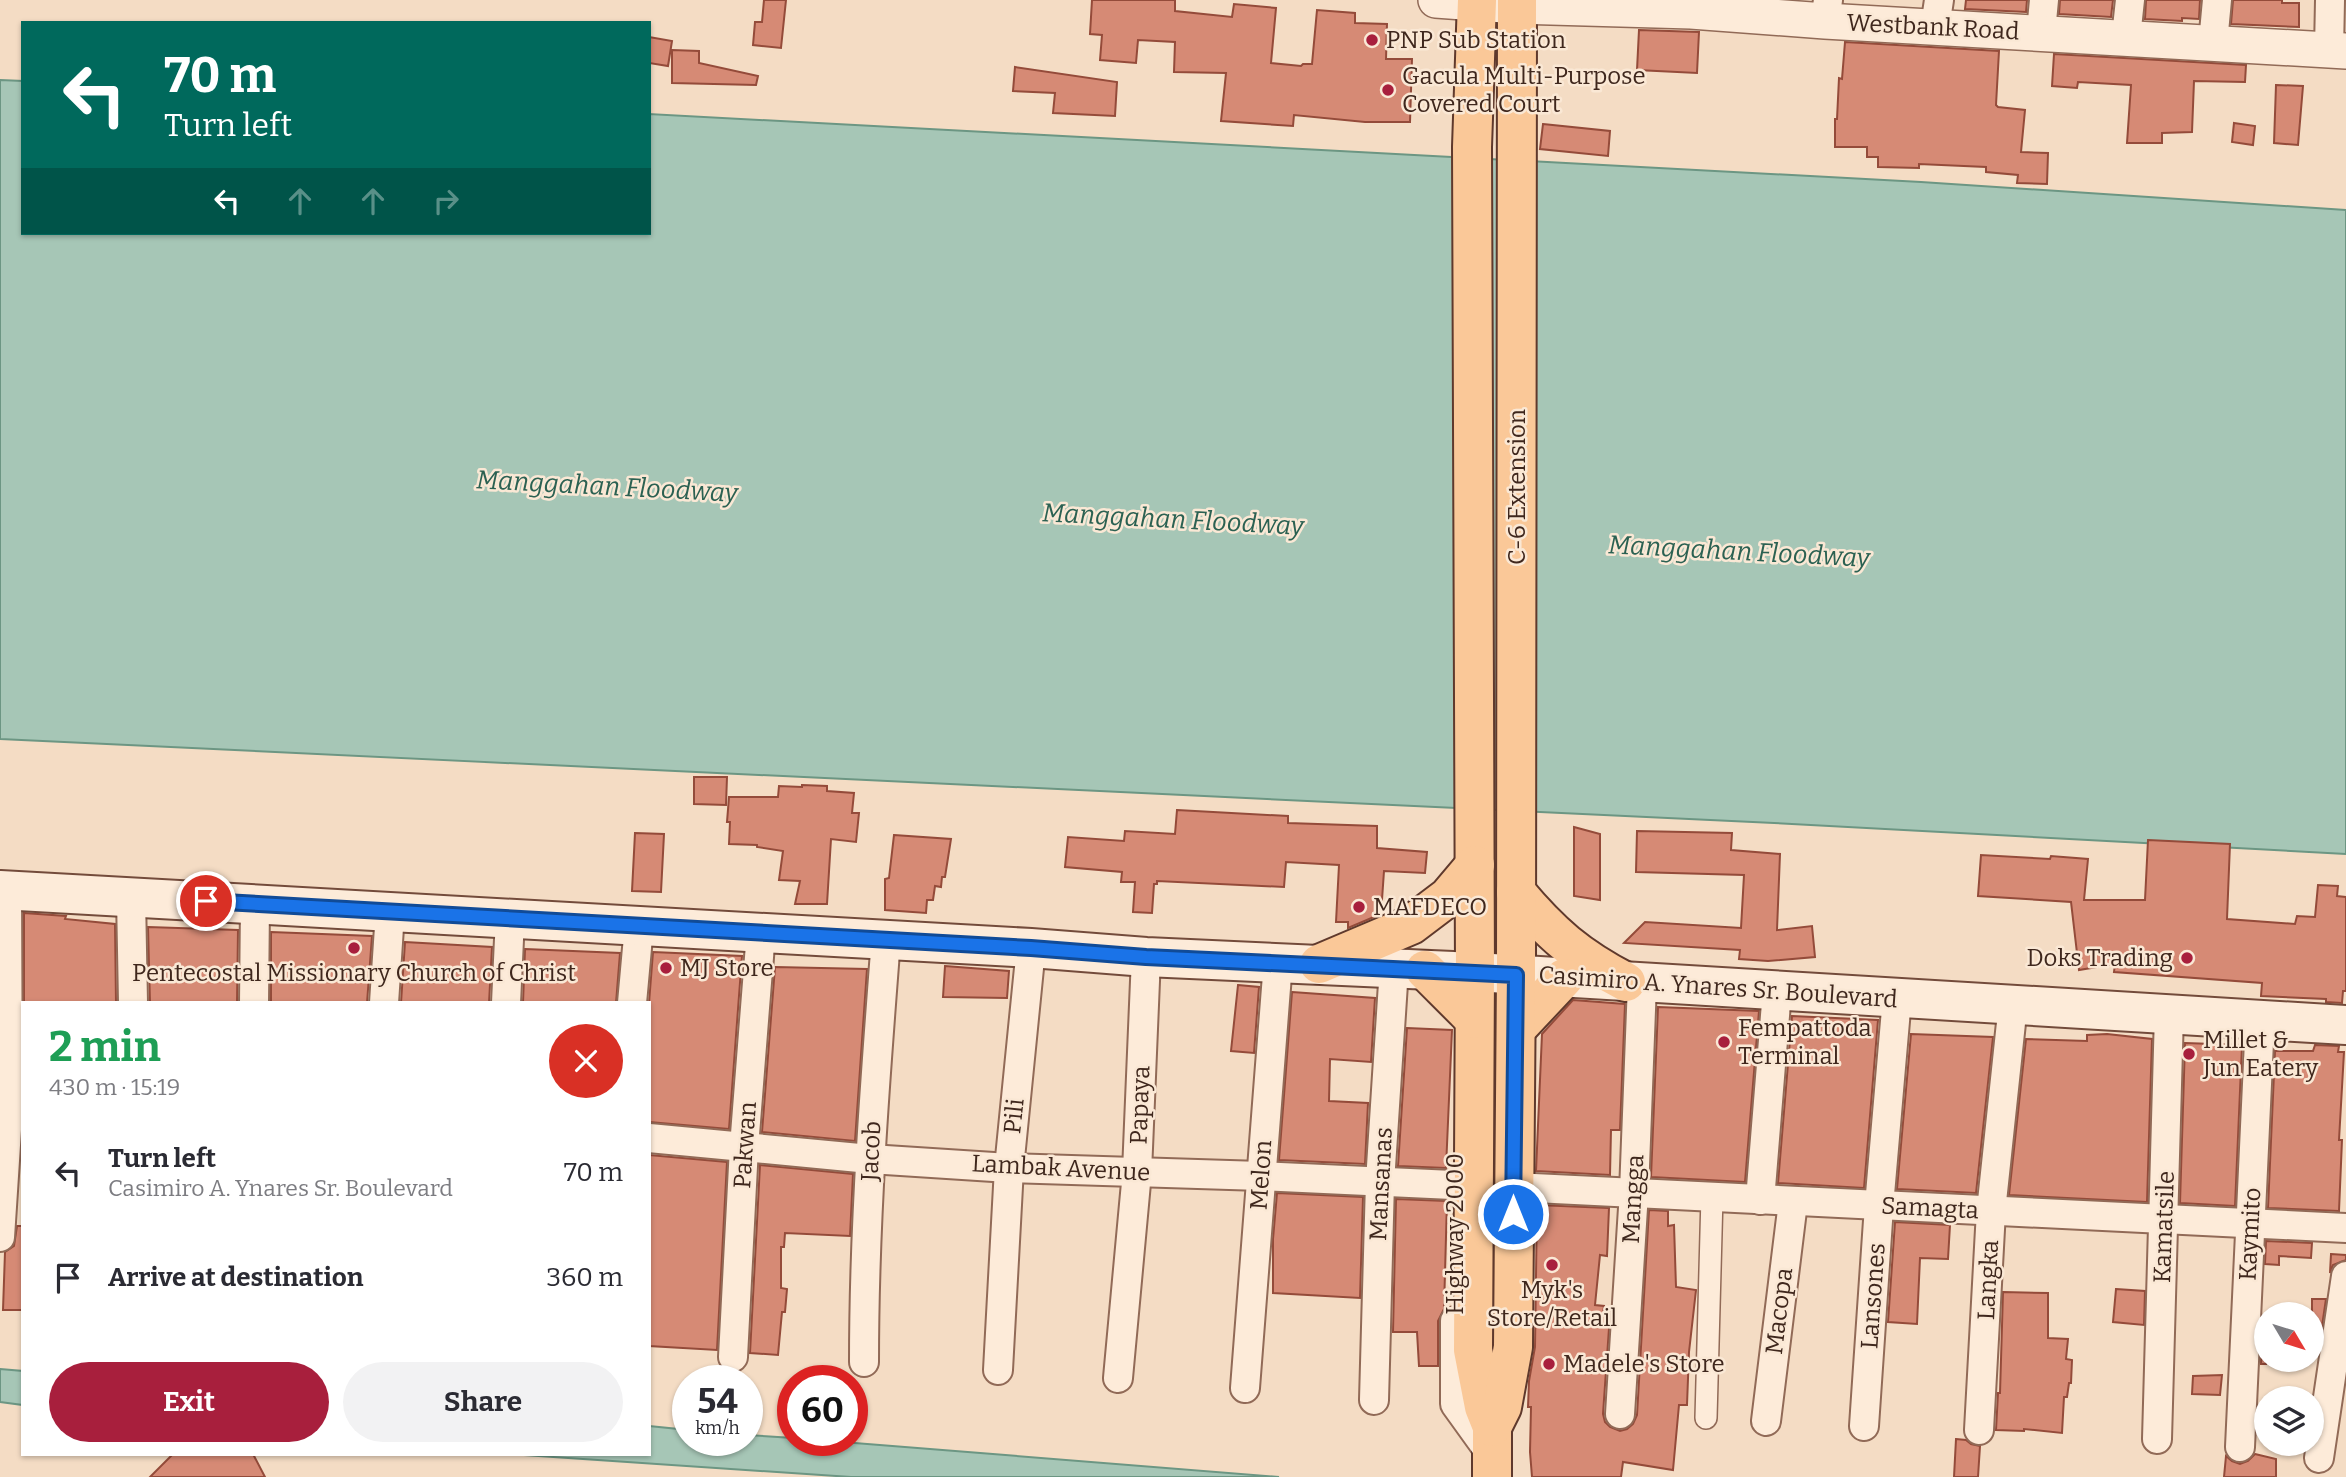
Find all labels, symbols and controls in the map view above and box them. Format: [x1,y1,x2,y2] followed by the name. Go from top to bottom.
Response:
[1846,8,2020,46] street label: Westbank Road
[1386,26,1566,54] place label: PNP Sub Station
[1364,32,1380,48] marker: PNP Sub Station
[164,46,276,105] text: 70 m
[49,49,140,140] icon: left
[1402,62,1646,118] place label: Gacula Multi-Purpose Covered Court
[1380,82,1396,98] marker: Gacula Multi-Purpose Covered Court
[164,106,292,144] text: Turn left
[208,182,246,220] icon: left
[281,182,319,220] icon: ahead
[354,182,392,220] icon: ahead
[427,182,465,220] icon: right
[1503,409,1531,565] street label: C-6 Extension
[475,464,740,509] water label: Manggahan Floodway
[1041,497,1306,542] water label: Manggahan Floodway
[1607,529,1872,574] water label: Manggahan Floodway
[176,871,236,931] pin
[187,882,225,920] icon: arrive
[1373,893,1487,921] place label: MAFDECO
[1351,899,1367,915] marker: MAFDECO
[346,940,362,956] marker: Pentecostal Missionary Church of Christ
[2027,944,2173,972] place label: Doks Trading
[2179,950,2195,966] marker: Doks Trading
[680,954,774,982] place label: MJ Store
[132,959,576,987] place label: Pentecostal Missionary Church of Christ
[658,960,674,976] marker: MJ Store
[1537,960,1899,1014] street label: Casimiro A. Ynares Sr. Boulevard
[1738,1014,1872,1070] place label: Fempattoda Terminal
[49,1022,161,1072] text: 2 min
[549,1024,623,1098] button: close
[2202,1026,2319,1082] place label: Millet & Jun Eatery
[1716,1034,1732,1050] marker: Fempattoda Terminal
[2181,1046,2197,1062] marker: Millet & Jun Eatery
[1125,1065,1155,1145] street label: Papaya
[49,1073,180,1101] text: 430 m · 15:19
[998,1097,1030,1135] street label: Pili
[728,1101,762,1189] street label: Pakwan
[855,1120,887,1183] street label: Jacob
[1364,1126,1398,1242] street label: Mansanas
[1245,1139,1277,1211] street label: Melon
[108,1143,216,1174] text: Turn left
[971,1149,1151,1187] street label: Lambak Avenue
[1441,1153,1469,1315] street label: Highway 2000
[49,1154,87,1192] icon: left
[1617,1154,1649,1244] street label: Mangga
[564,1157,623,1188] text: 70 m
[2148,1170,2180,1284] street label: Kamatsile
[108,1174,453,1202] text: Casimiro A. Ynares Sr. Boulevard
[1476,1177,1550,1251] position arrow
[2234,1187,2266,1281] street label: Kaymito
[1880,1191,1980,1225] street label: Samagta
[1972,1239,2004,1321] street label: Langka
[1855,1242,1891,1350] street label: Lansones
[1544,1257,1560,1273] marker: Myk's Store/Retail
[49,1259,87,1297] icon: arrive
[108,1262,363,1293] text: Arrive at destination
[546,1262,623,1293] text: 360 m
[1760,1266,1798,1356] street label: Macopa
[1487,1276,1617,1332] place label: Myk's Store/Retail
[2254,1302,2324,1372] north arrow
[2254,1302,2324,1456] map controls
[1563,1350,1725,1378] place label: Madele's Store
[1541,1356,1557,1372] marker: Madele's Store
[49,1362,329,1442] button: Exit
[343,1362,623,1442] button: Share
[777,1365,868,1456] speed limit sign: 60
[697,1380,738,1422] text: 54
[2254,1386,2324,1456] button: layers
[695,1417,740,1439] text: km/h

